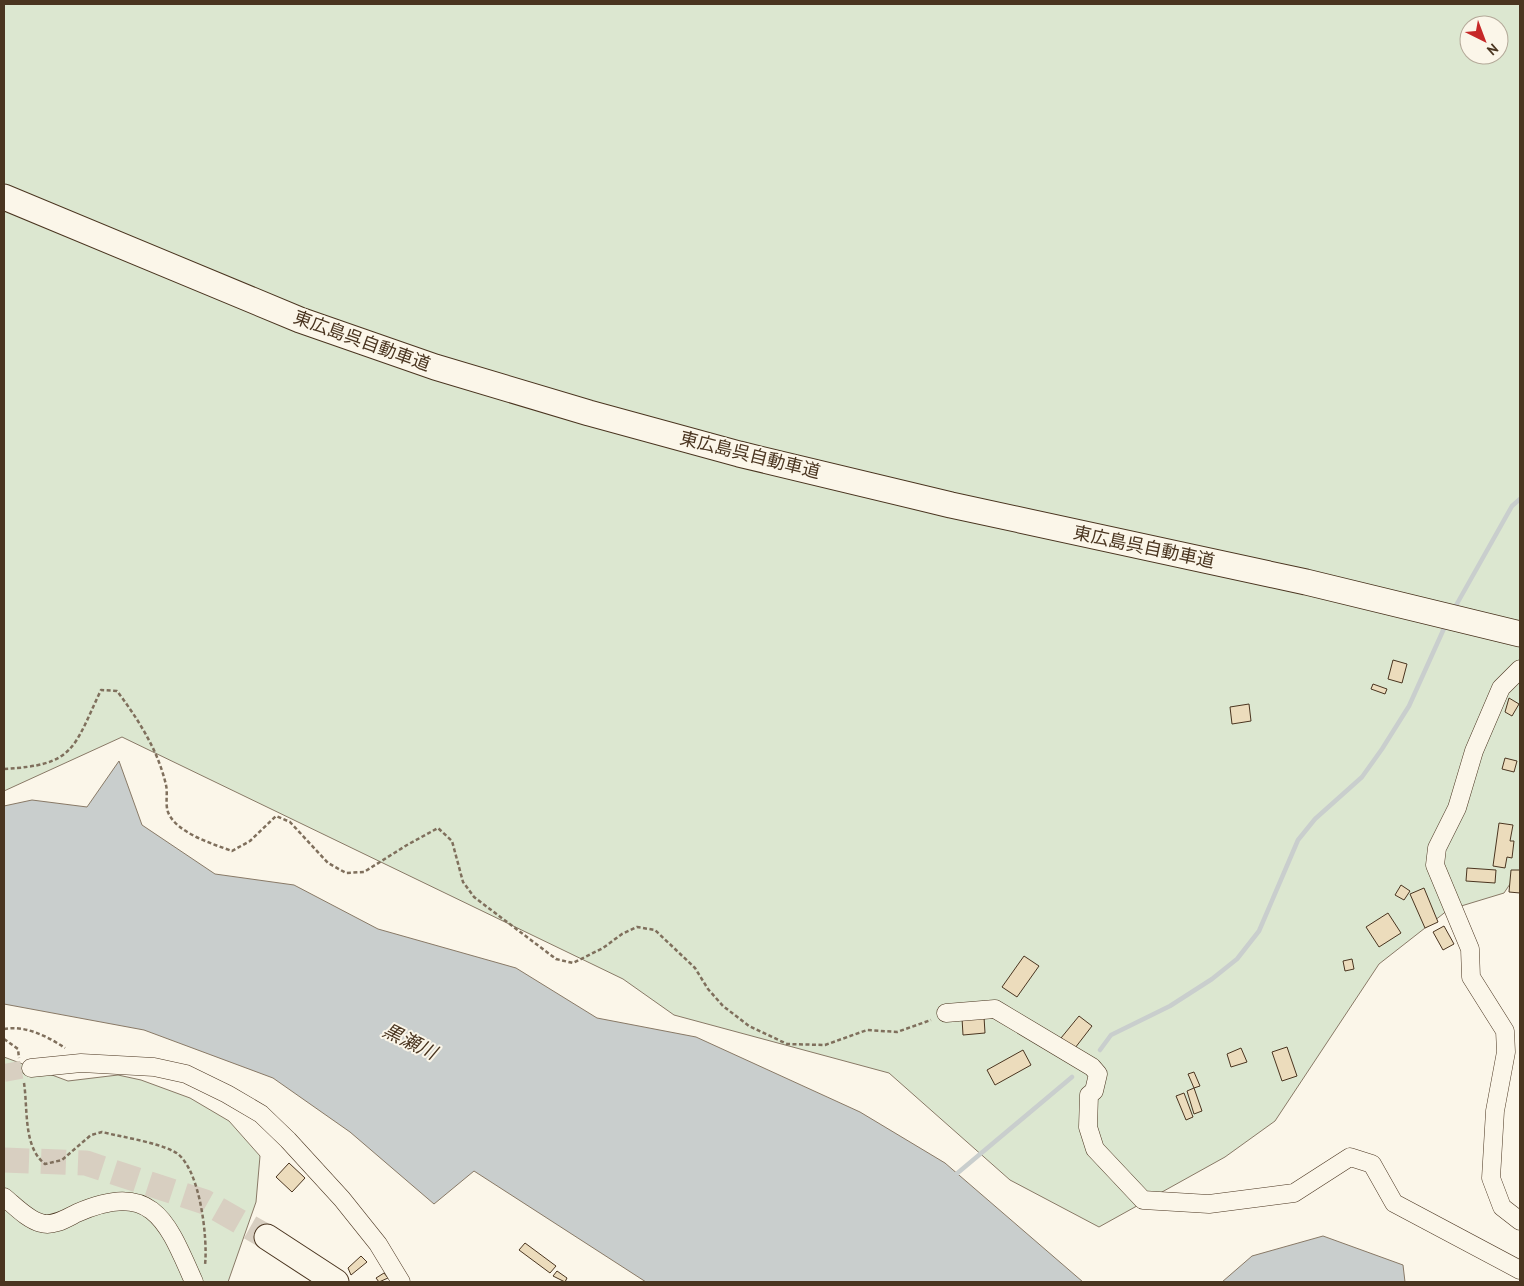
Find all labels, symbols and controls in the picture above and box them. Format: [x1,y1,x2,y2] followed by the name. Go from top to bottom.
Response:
[1459,15,1509,65] north arrow
[1483,40,1502,59] text: N
[291,305,434,376] street label: 東広島呉自動車道
[677,426,823,483] street label: 東広島呉自動車道
[1071,520,1217,573] street label: 東広島呉自動車道
[379,1018,443,1065] water label: 黒瀬川

